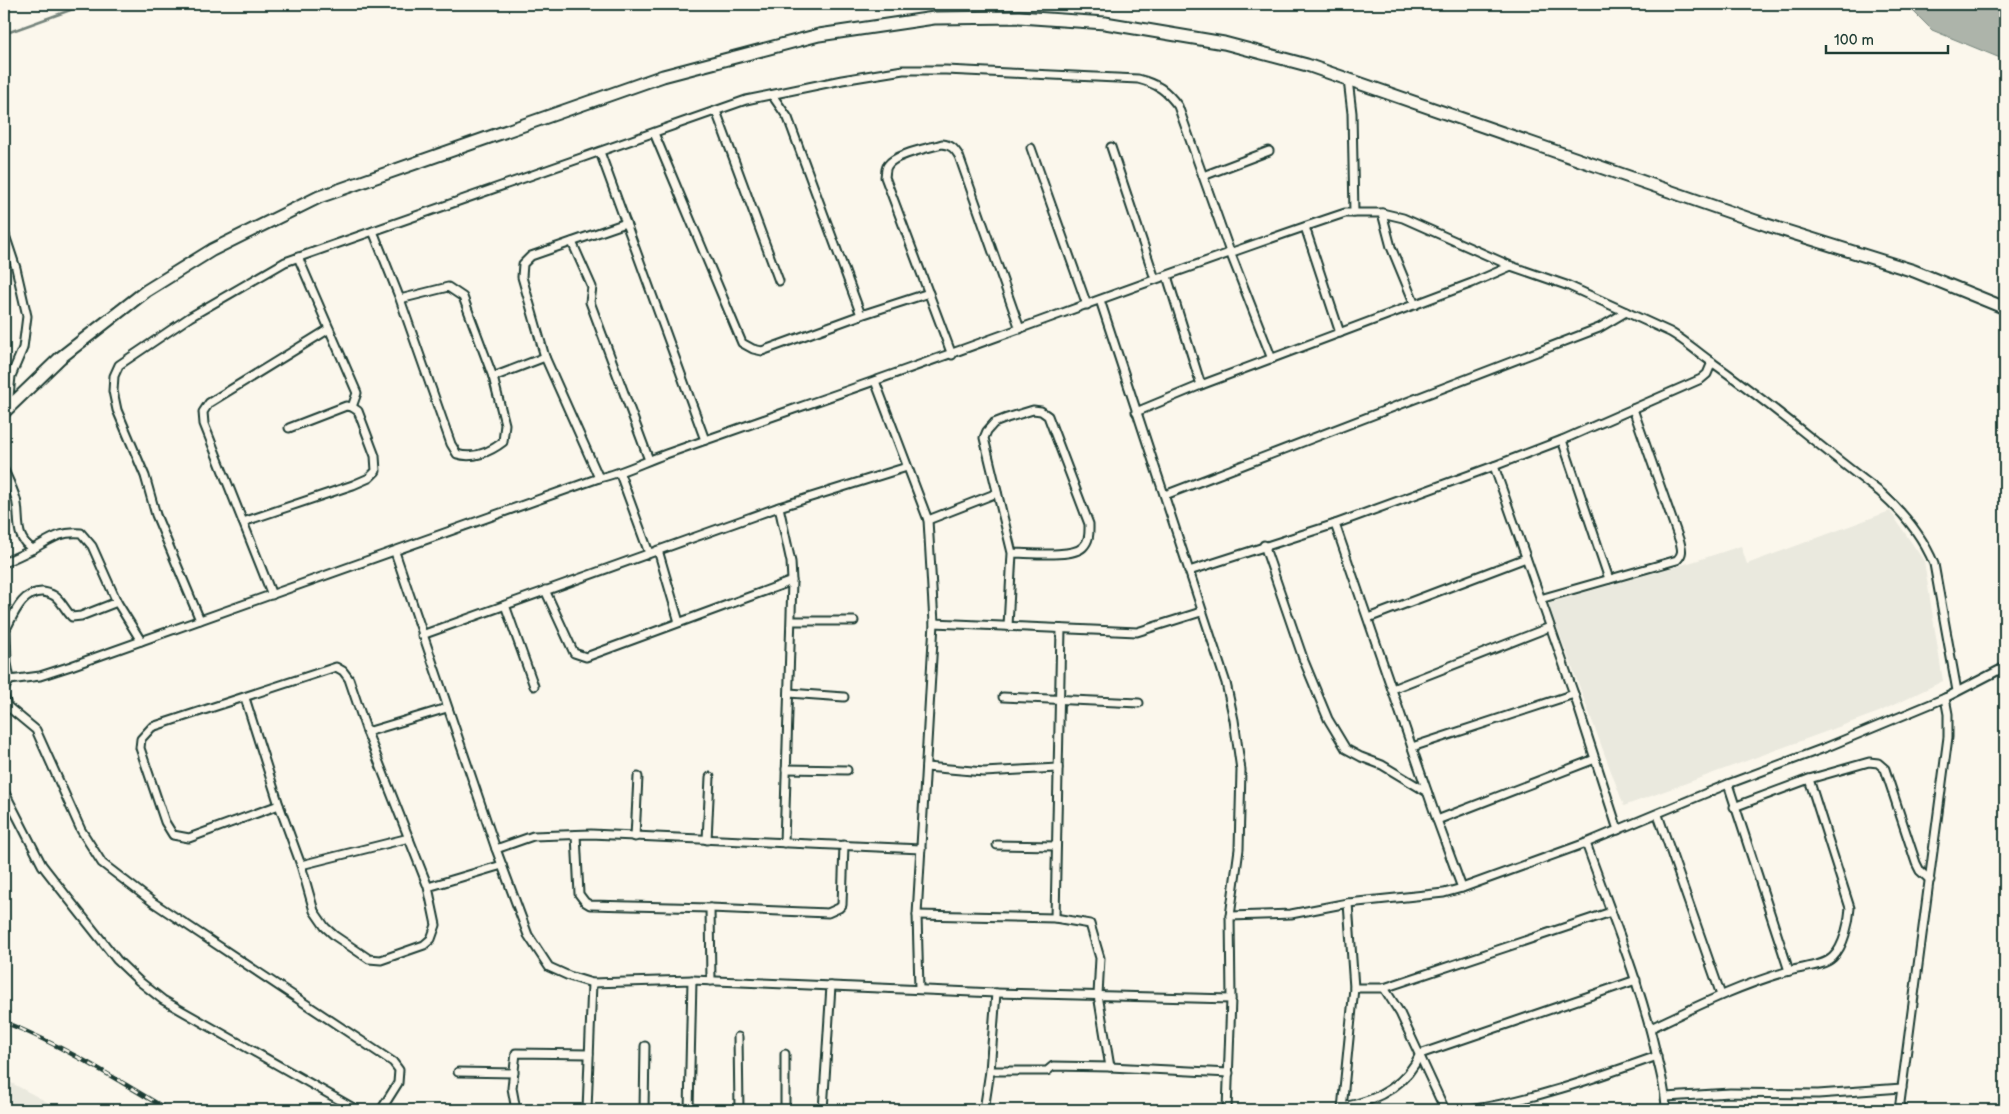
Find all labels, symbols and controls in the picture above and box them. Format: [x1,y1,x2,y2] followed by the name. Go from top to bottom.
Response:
[1826,22,1949,54] scale bar
[1834,31,1874,50] text: 100 m

